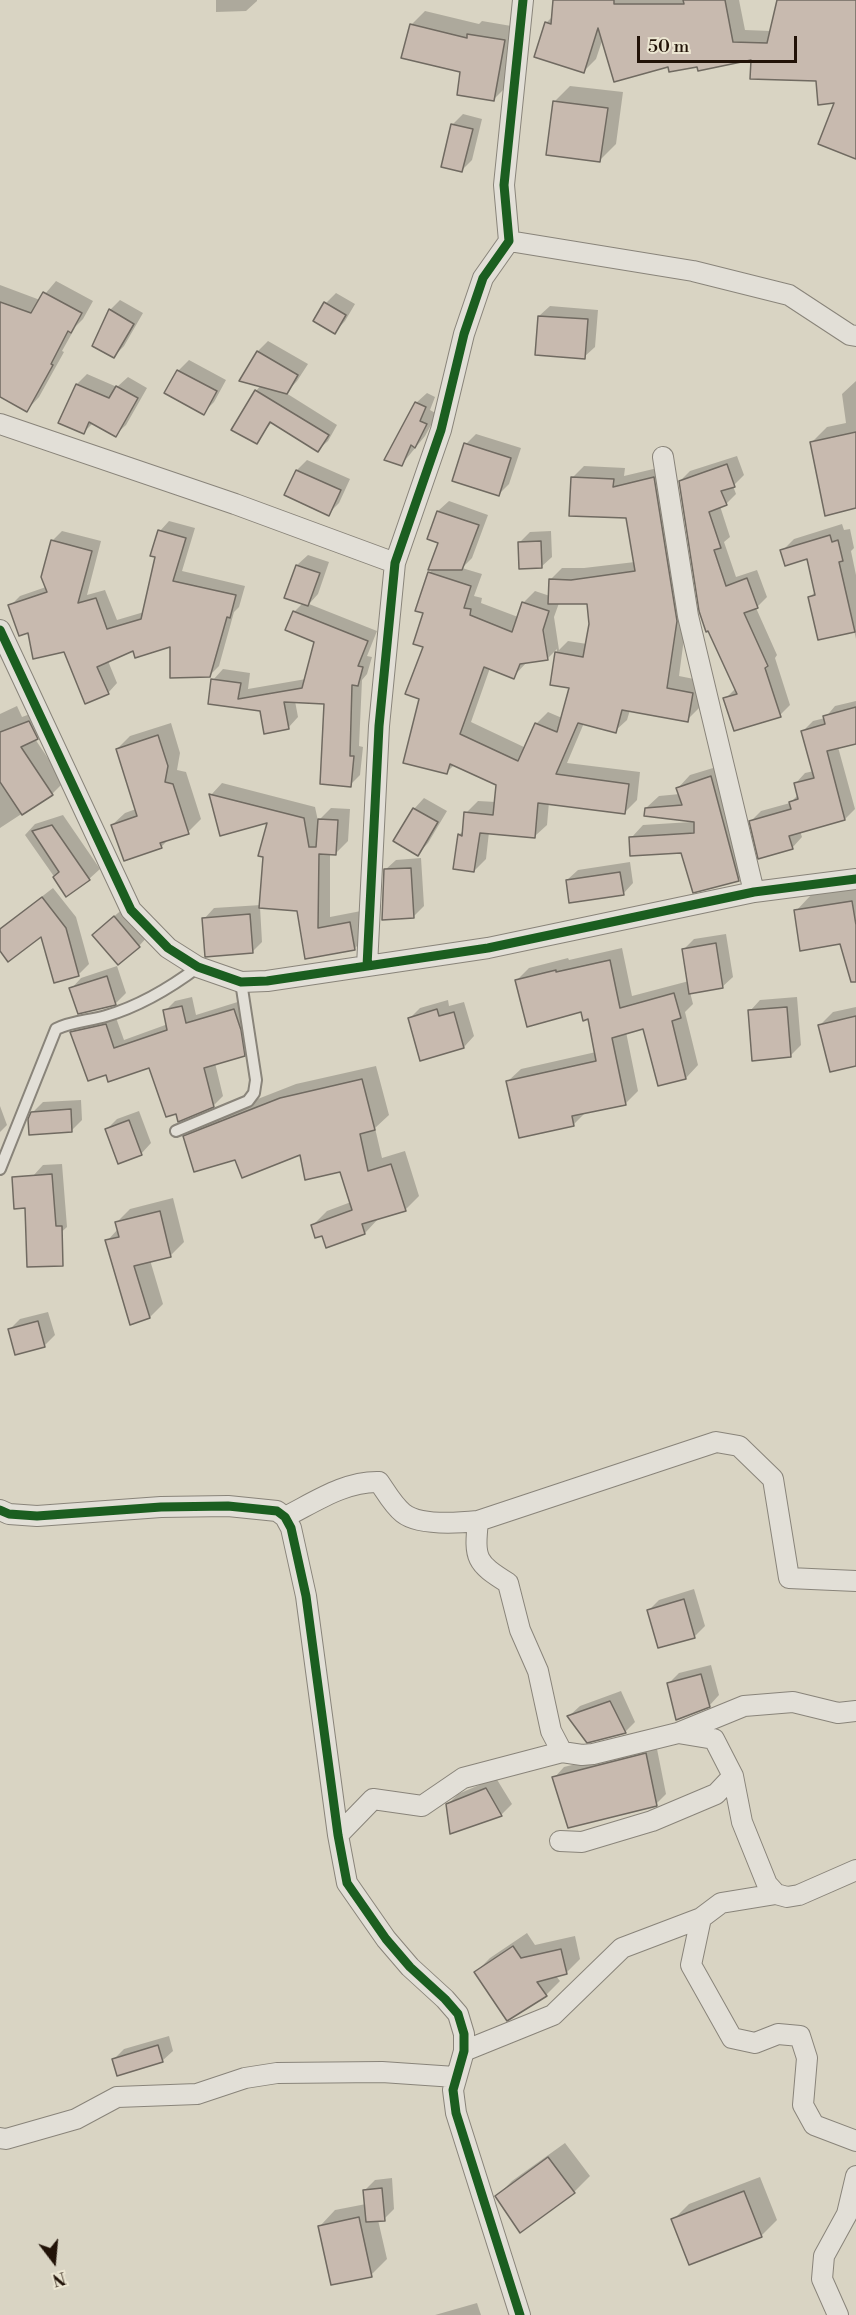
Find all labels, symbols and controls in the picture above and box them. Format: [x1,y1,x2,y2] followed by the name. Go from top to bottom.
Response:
[640,24,800,62] scale bar
[648,35,689,58] text: 50 m
[24,2231,84,2291] north arrow
[50,2267,68,2290] text: N

